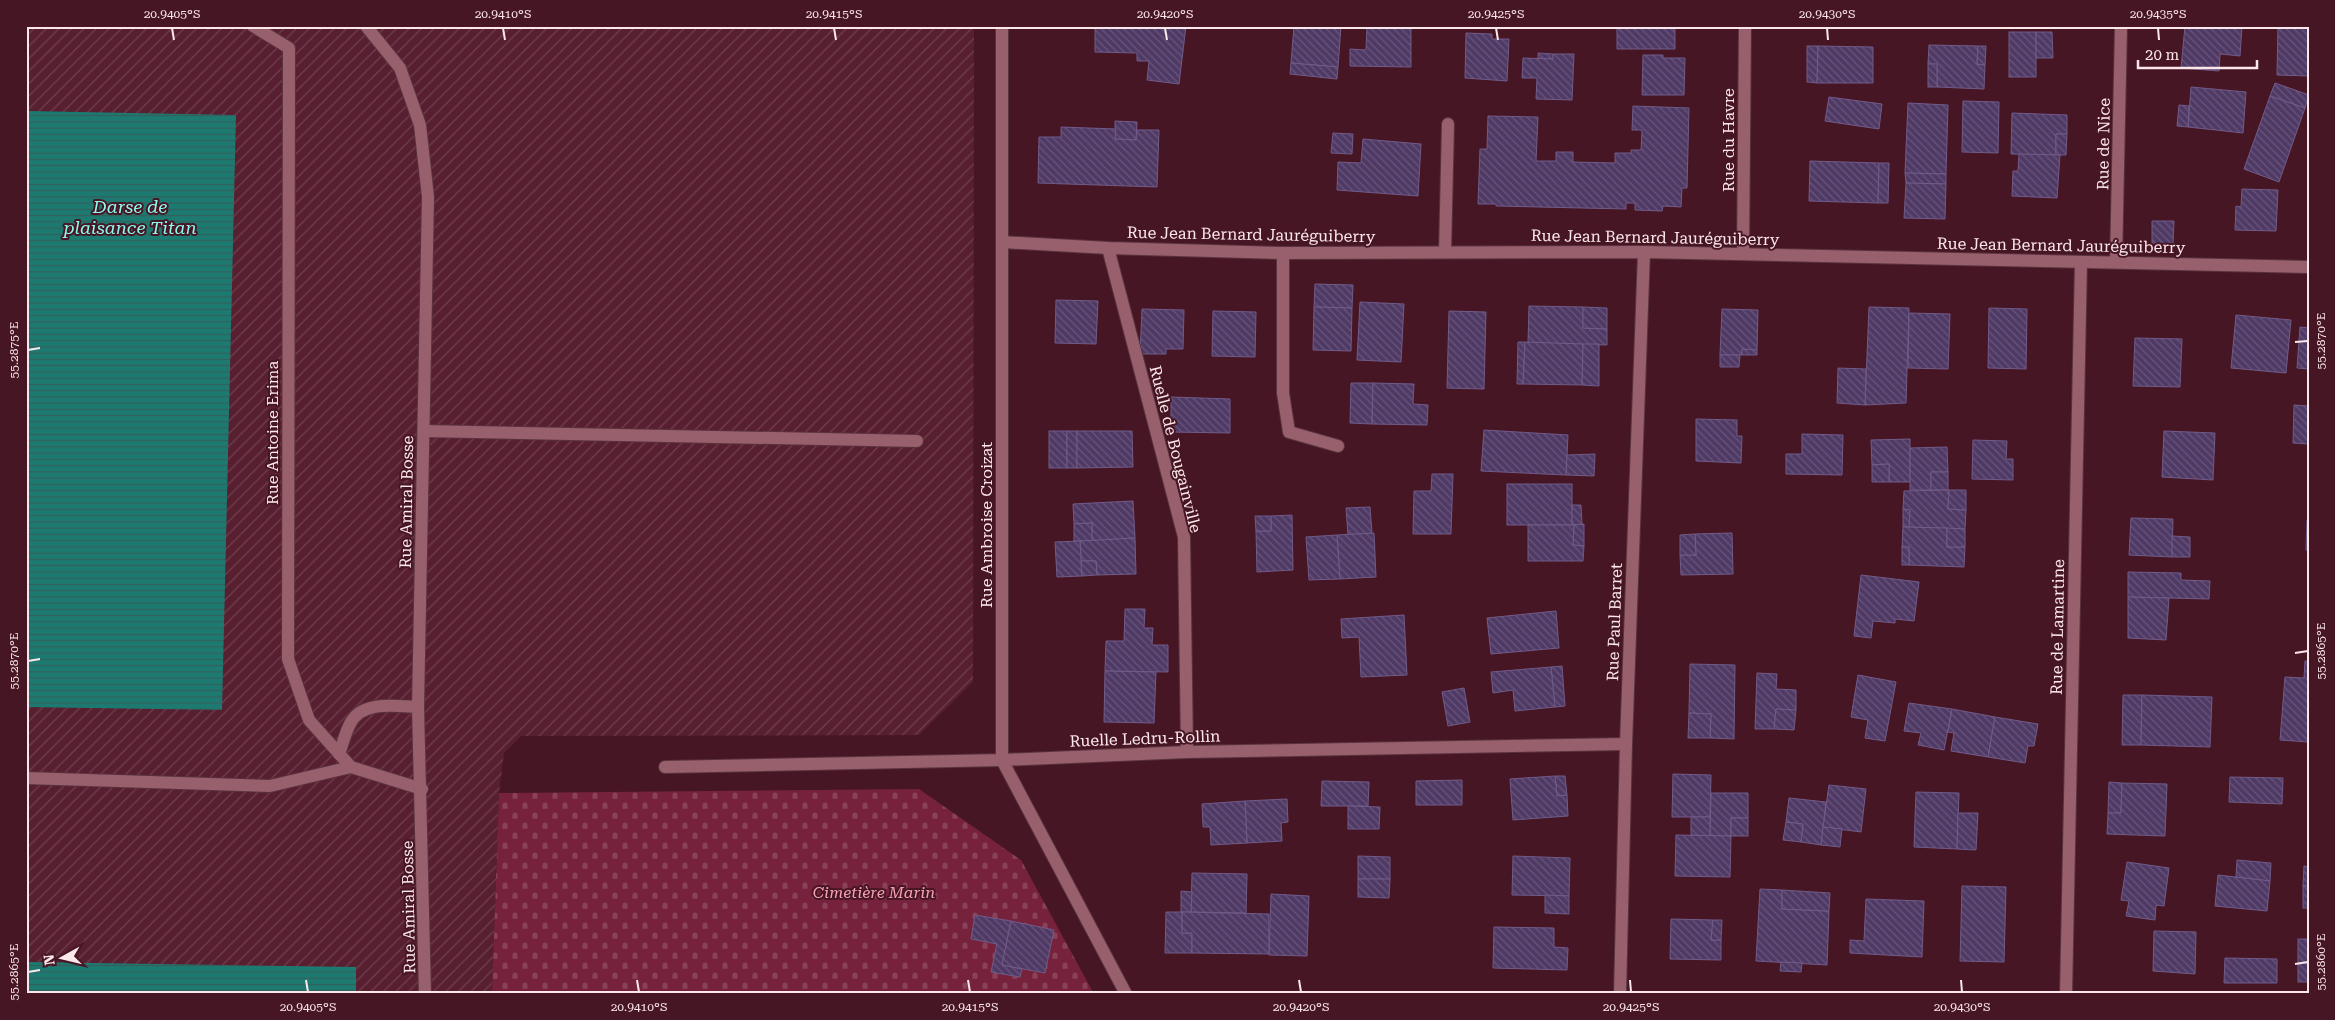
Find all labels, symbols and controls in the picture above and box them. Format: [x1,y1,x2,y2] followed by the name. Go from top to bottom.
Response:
[144,7,200,21] text: 20.9405°S
[475,7,531,21] text: 20.9410°S
[806,7,862,21] text: 20.9415°S
[1137,7,1193,21] text: 20.9420°S
[1468,7,1524,21] text: 20.9425°S
[1799,7,1855,21] text: 20.9430°S
[2130,7,2186,21] text: 20.9435°S
[2138,38,2256,70] scale bar
[2145,46,2180,64] text: 20 m
[1719,88,1738,192] street label: Rue du Havre
[2093,97,2114,190] street label: Rue de Nice
[61,196,197,238] water label: Darse de plaisance Titan
[1127,223,1376,246] street label: Rue Jean Bernard Jauréguiberry
[1531,226,1780,249] street label: Rue Jean Bernard Jauréguiberry
[1937,234,2186,257] street label: Rue Jean Bernard Jauréguiberry
[2314,313,2328,369] text: 55.2870°E
[7,322,21,378] text: 55.2875°E
[263,361,282,505] street label: Rue Antoine Erima
[1146,364,1206,535] street label: Ruelle de Bougainville
[396,435,417,569] street label: Rue Amiral Bosse
[977,442,996,608] street label: Rue Ambroise Croizat
[2047,559,2068,695] street label: Rue de Lamartine
[1603,563,1626,681] street label: Rue Paul Barret
[2314,623,2328,679] text: 55.2865°E
[7,633,21,689] text: 55.2870°E
[1069,726,1221,751] street label: Ruelle Ledru-Rollin
[398,840,419,974] street label: Rue Amiral Bosse
[813,883,935,902] park label: Cimetière Marin
[38,932,88,982] north arrow
[2314,934,2328,990] text: 55.2860°E
[7,944,21,1000] text: 55.2865°E
[40,953,58,966] text: N
[280,1000,336,1014] text: 20.9405°S
[611,1000,667,1014] text: 20.9410°S
[942,1000,998,1014] text: 20.9415°S
[1273,1000,1329,1014] text: 20.9420°S
[1603,1000,1659,1014] text: 20.9425°S
[1934,1000,1990,1014] text: 20.9430°S

